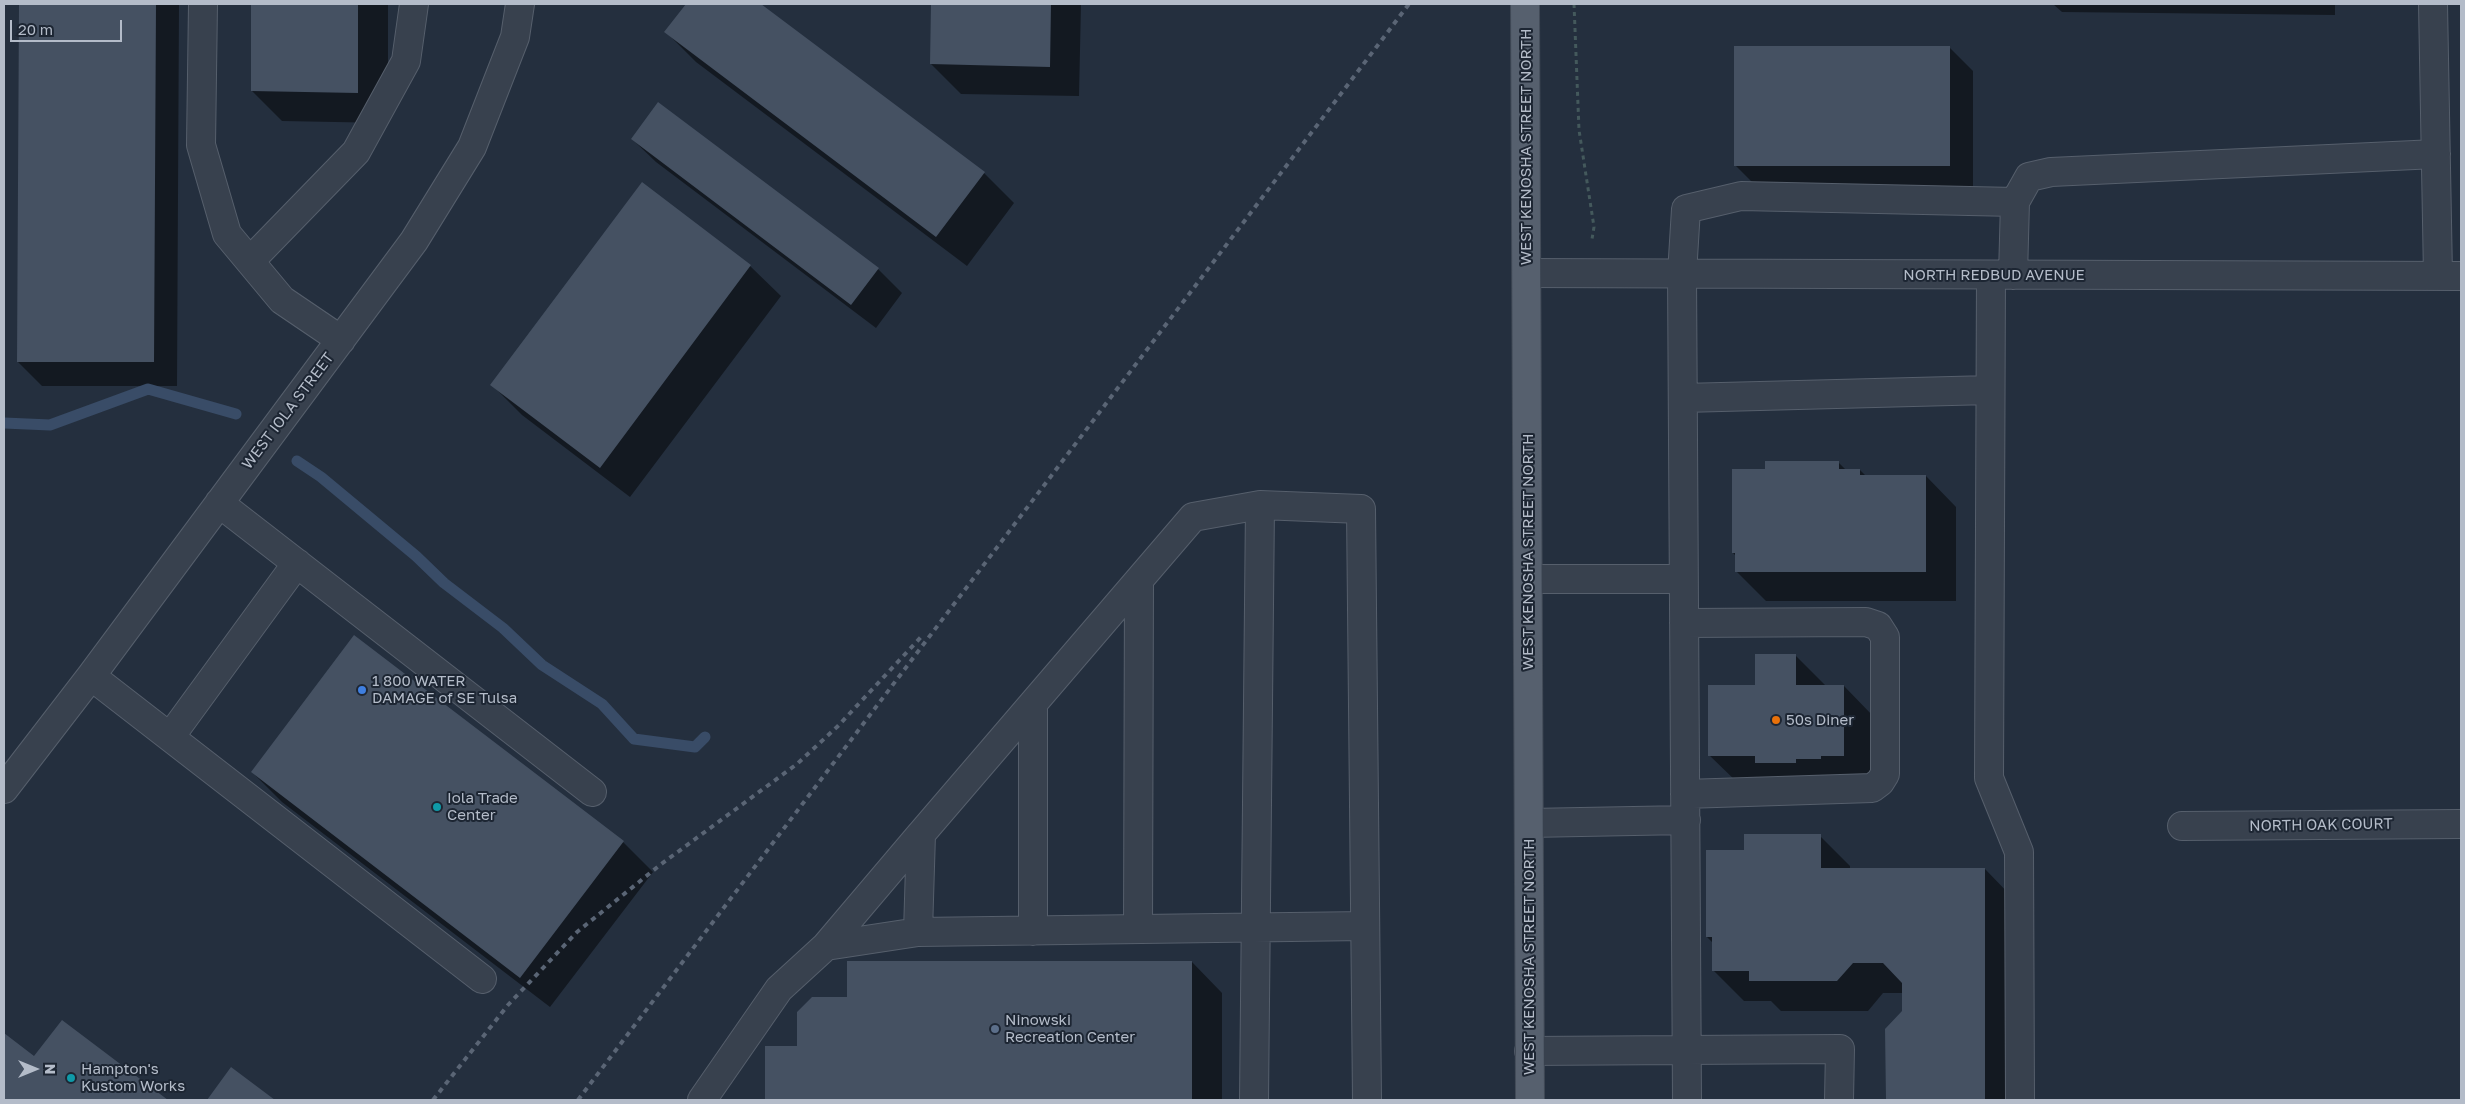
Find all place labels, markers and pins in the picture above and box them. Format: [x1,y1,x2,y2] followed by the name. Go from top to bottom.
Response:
[372,672,517,707] place label: 1 800 WATER DAMAGE of SE Tulsa
[356,684,368,696] marker: 1 800 WATER DAMAGE of SE Tulsa
[1786,711,1854,729] place label: 50s Diner
[1770,714,1782,726] marker: 50s Diner
[447,789,518,824] place label: Iola Trade Center
[431,801,443,813] marker: Iola Trade Center
[1005,1011,1135,1046] place label: Ninowski Recreation Center
[989,1023,1001,1035] marker: Ninowski Recreation Center
[81,1060,185,1095] place label: Hampton's Kustom Works
[65,1072,77,1084] marker: Hampton's Kustom Works

